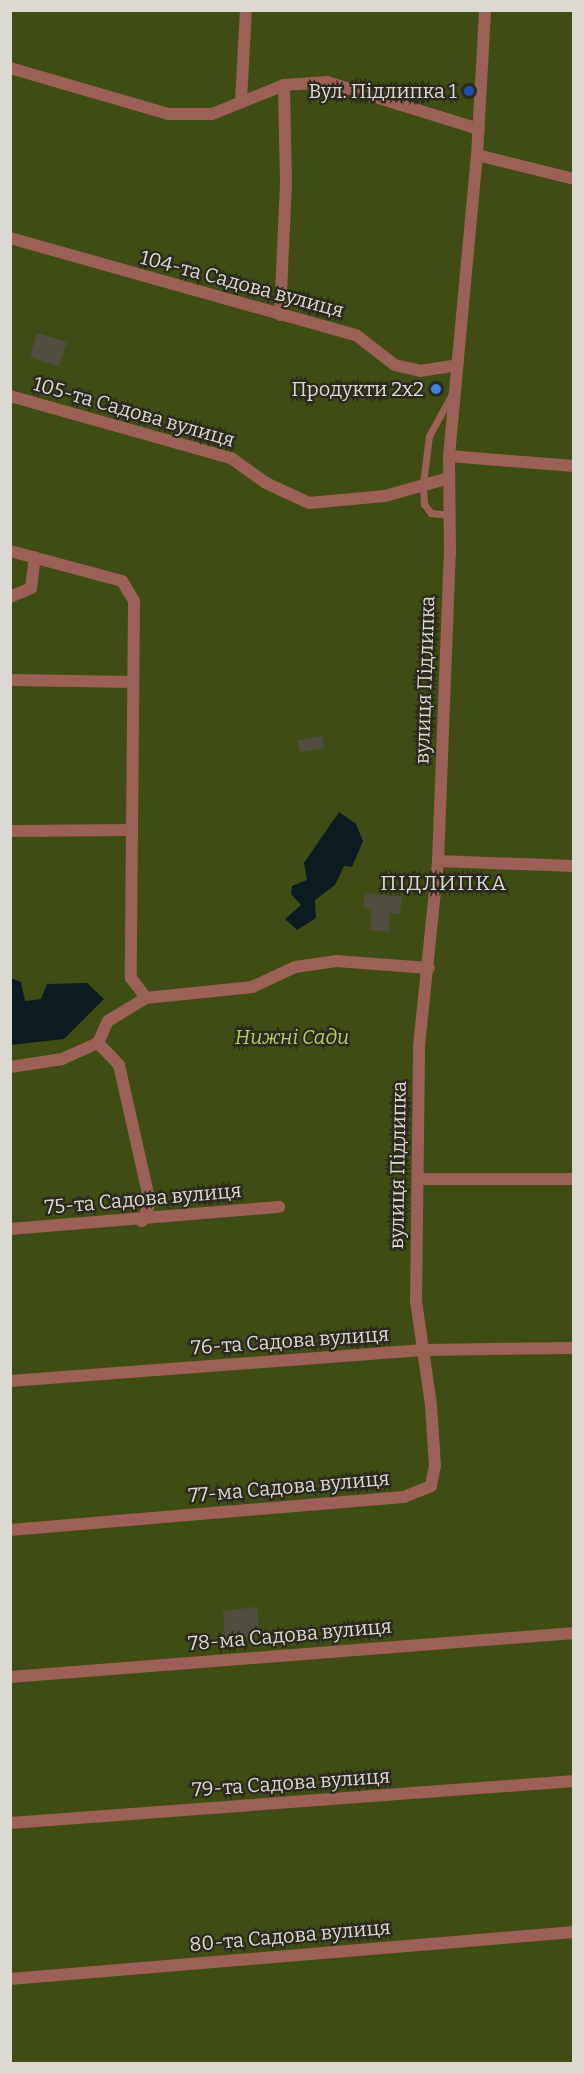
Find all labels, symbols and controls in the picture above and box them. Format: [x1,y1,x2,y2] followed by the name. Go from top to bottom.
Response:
[309,79,457,103] place label: Вул. Підлипка 1
[462,84,476,98] marker: Вул. Підлипка 1
[138,245,346,323] street label: 104-та Садова вулиця
[30,372,238,452] street label: 105-та Садова вулиця
[291,377,424,401] place label: Продукти 2х2
[429,382,443,396] marker: Продукти 2х2
[410,595,440,765] street label: вулиця Підлипка
[380,870,508,896] district label: ПІДЛИПКА
[235,1025,349,1049] park label: Нижні Сади
[385,1081,411,1249] street label: вулиця Підлипка
[44,1178,242,1220] street label: 75-та Садова вулиця
[190,1322,390,1360] street label: 76-та Садова вулиця
[187,1466,391,1508] street label: 77-ма Садова вулиця
[187,1614,393,1656] street label: 78-ма Садова вулиця
[191,1764,391,1802] street label: 79-та Садова вулиця
[188,1915,392,1957] street label: 80-та Садова вулиця

